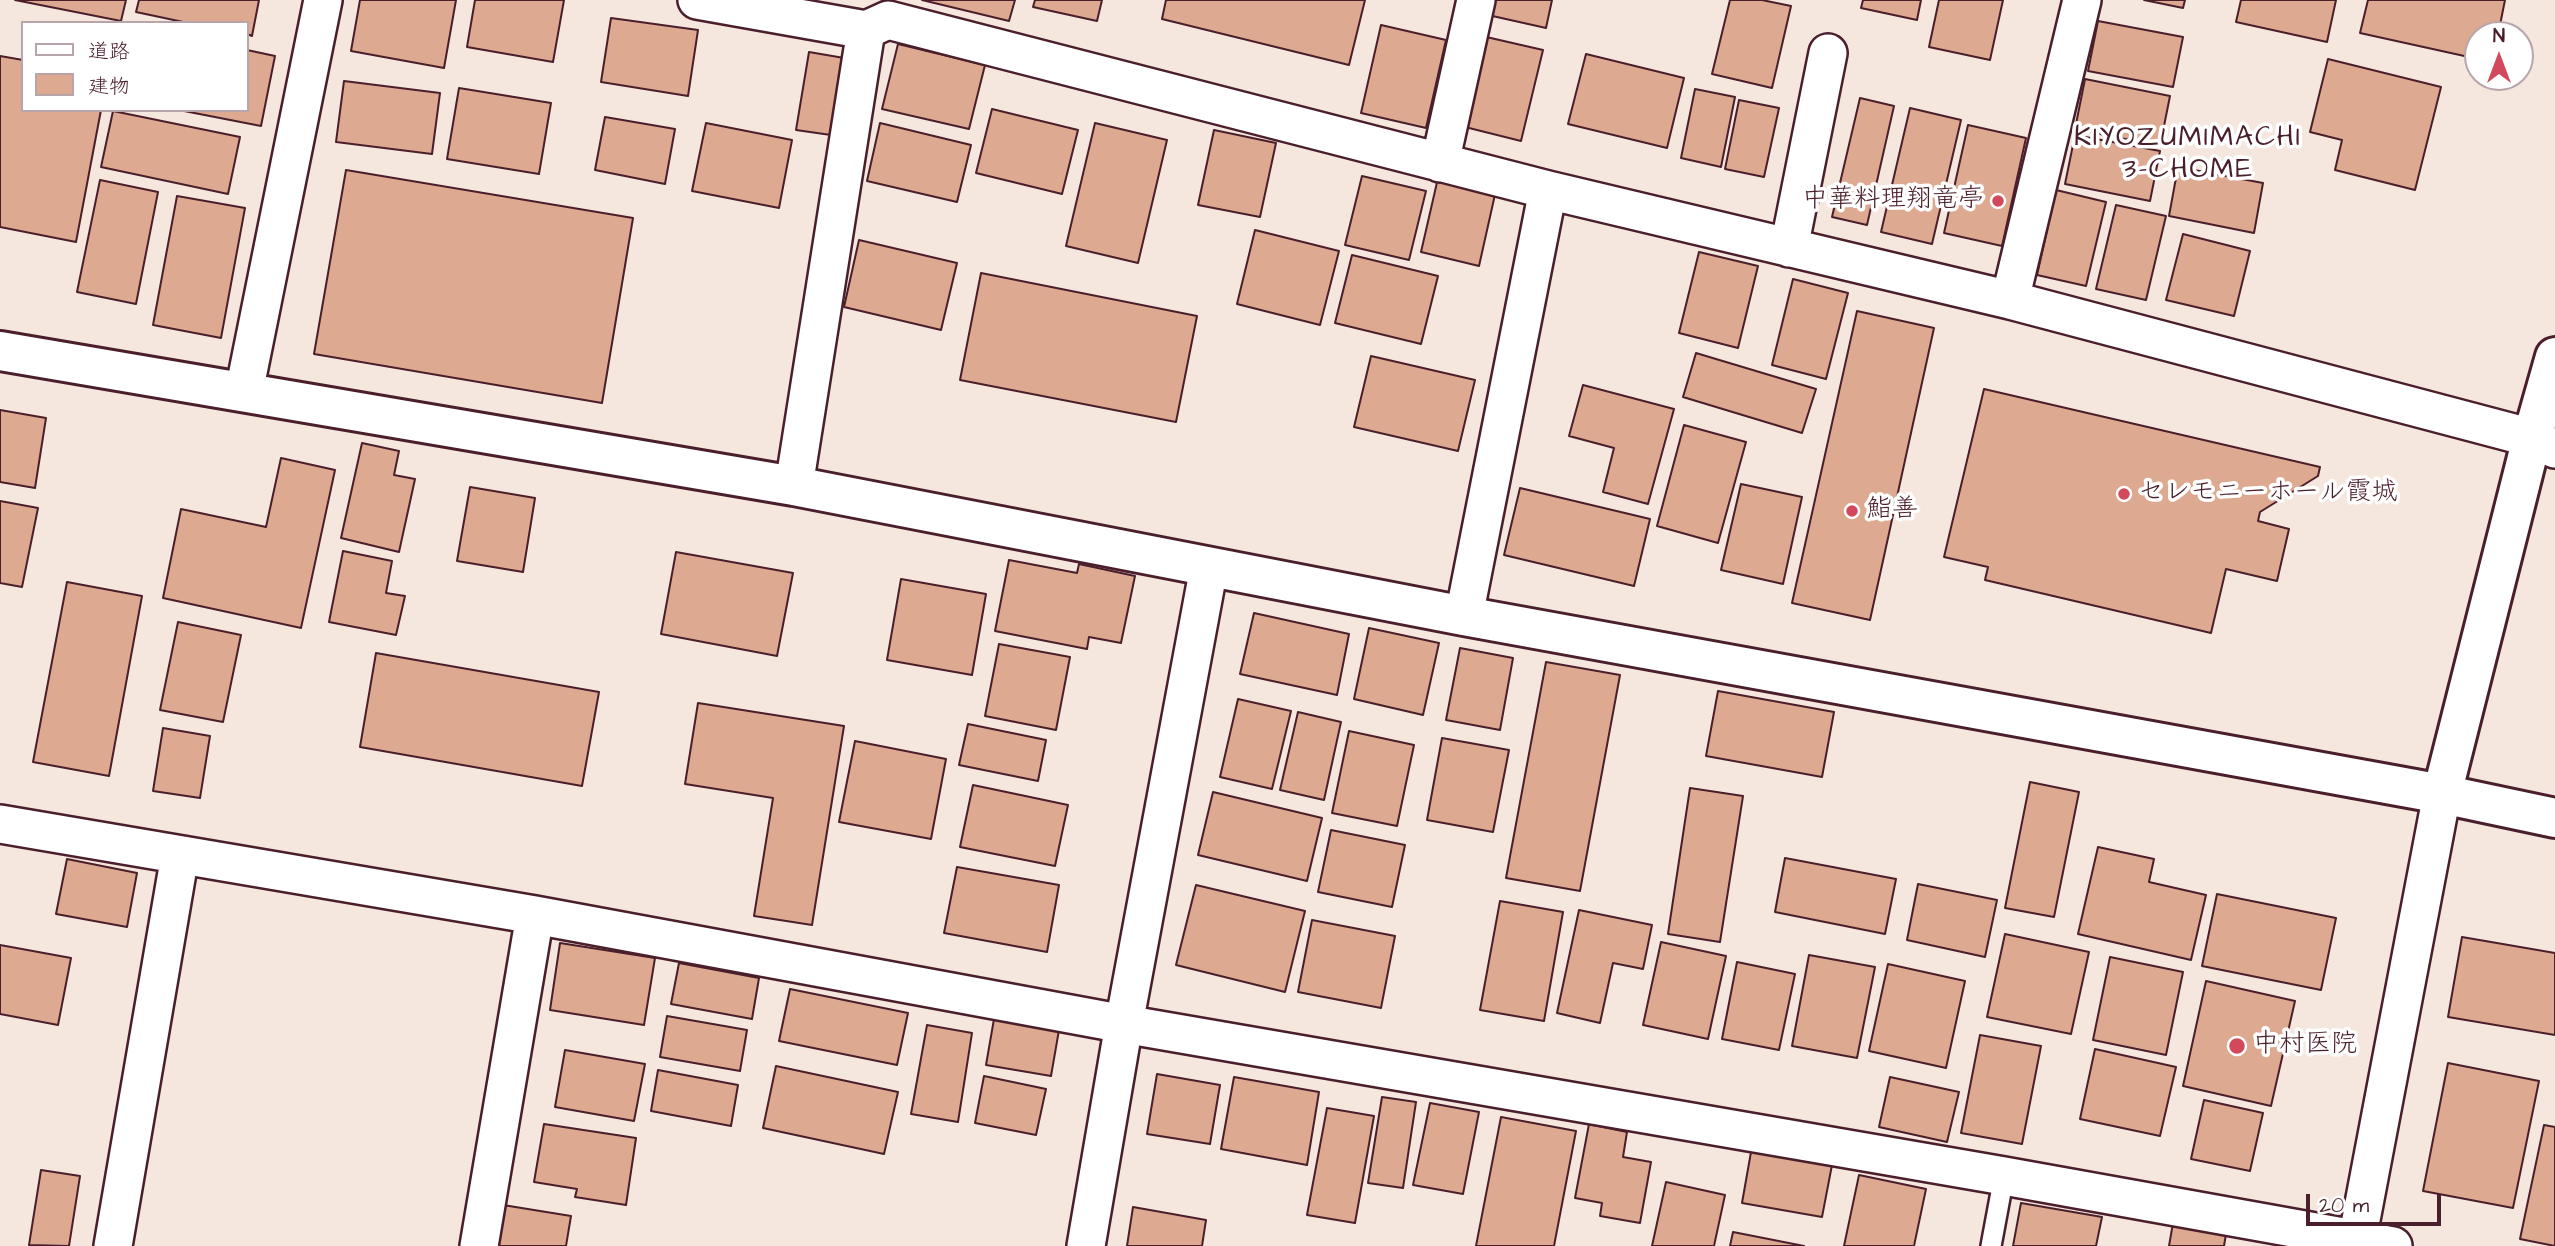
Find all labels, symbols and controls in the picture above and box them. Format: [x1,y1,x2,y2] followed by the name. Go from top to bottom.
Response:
[21,21,248,112] legend
[2464,21,2534,91] north arrow
[2493,23,2505,50] text: N
[88,37,130,66] text: 道路
[88,72,130,101] text: 建物
[2076,122,2300,188] district label: KIYOZUMIMACHI 3-CHOME
[1802,185,1984,217] place label: 中華料理翔竜亭
[1990,193,2006,209] marker: 中華料理翔竜亭
[2138,478,2397,510] place label: セレモニーホール霞城
[2116,486,2132,502] marker: セレモニーホール霞城
[1866,495,1918,527] place label: 鮨善
[1844,503,1860,519] marker: 鮨善
[2253,1030,2357,1062] place label: 中村医院
[2227,1036,2247,1056] marker: 中村医院
[2310,1180,2445,1224] scale bar
[2319,1191,2369,1220] text: 20 m

